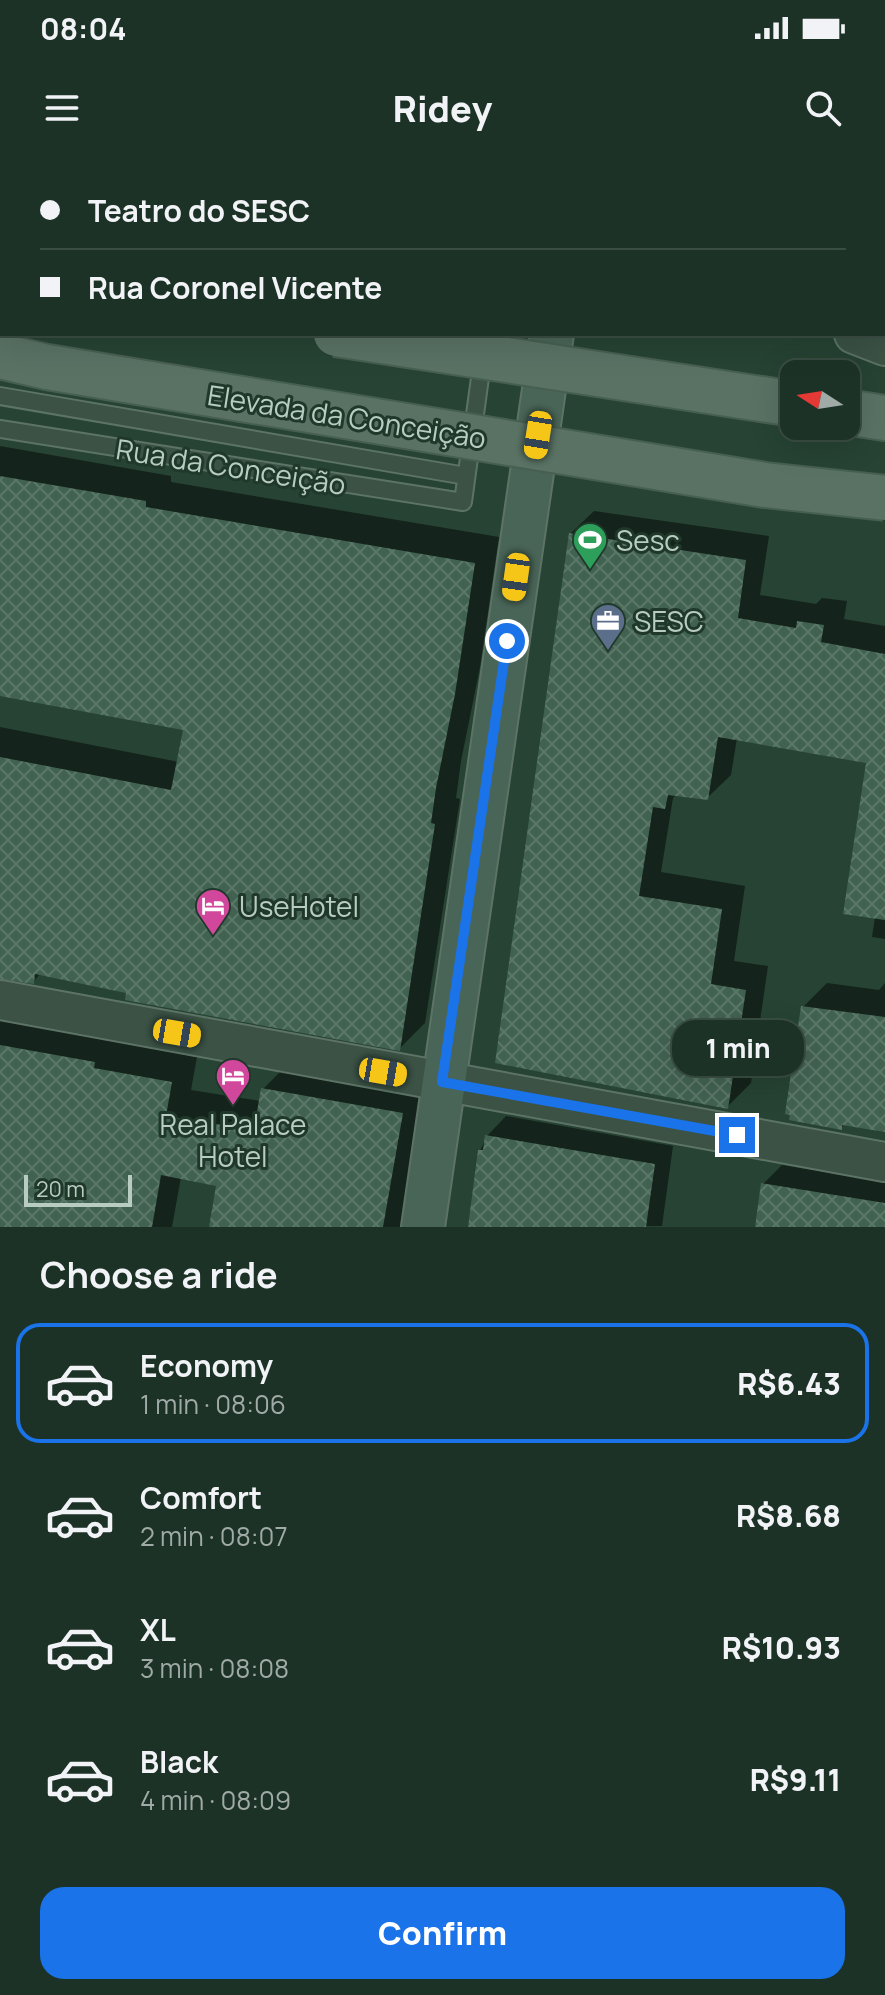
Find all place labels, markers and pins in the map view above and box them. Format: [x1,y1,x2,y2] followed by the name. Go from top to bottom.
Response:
[571,521,609,571] sports icon: Sesc
[616,521,680,559] place label: Sesc
[589,602,627,652] office icon: SESC
[634,602,704,640] place label: SESC
[194,887,232,937] hotel icon: UseHotel
[239,887,359,925] place label: UseHotel
[214,1057,252,1107] hotel icon: Real Palace Hotel
[160,1105,306,1175] place label: Real Palace Hotel

